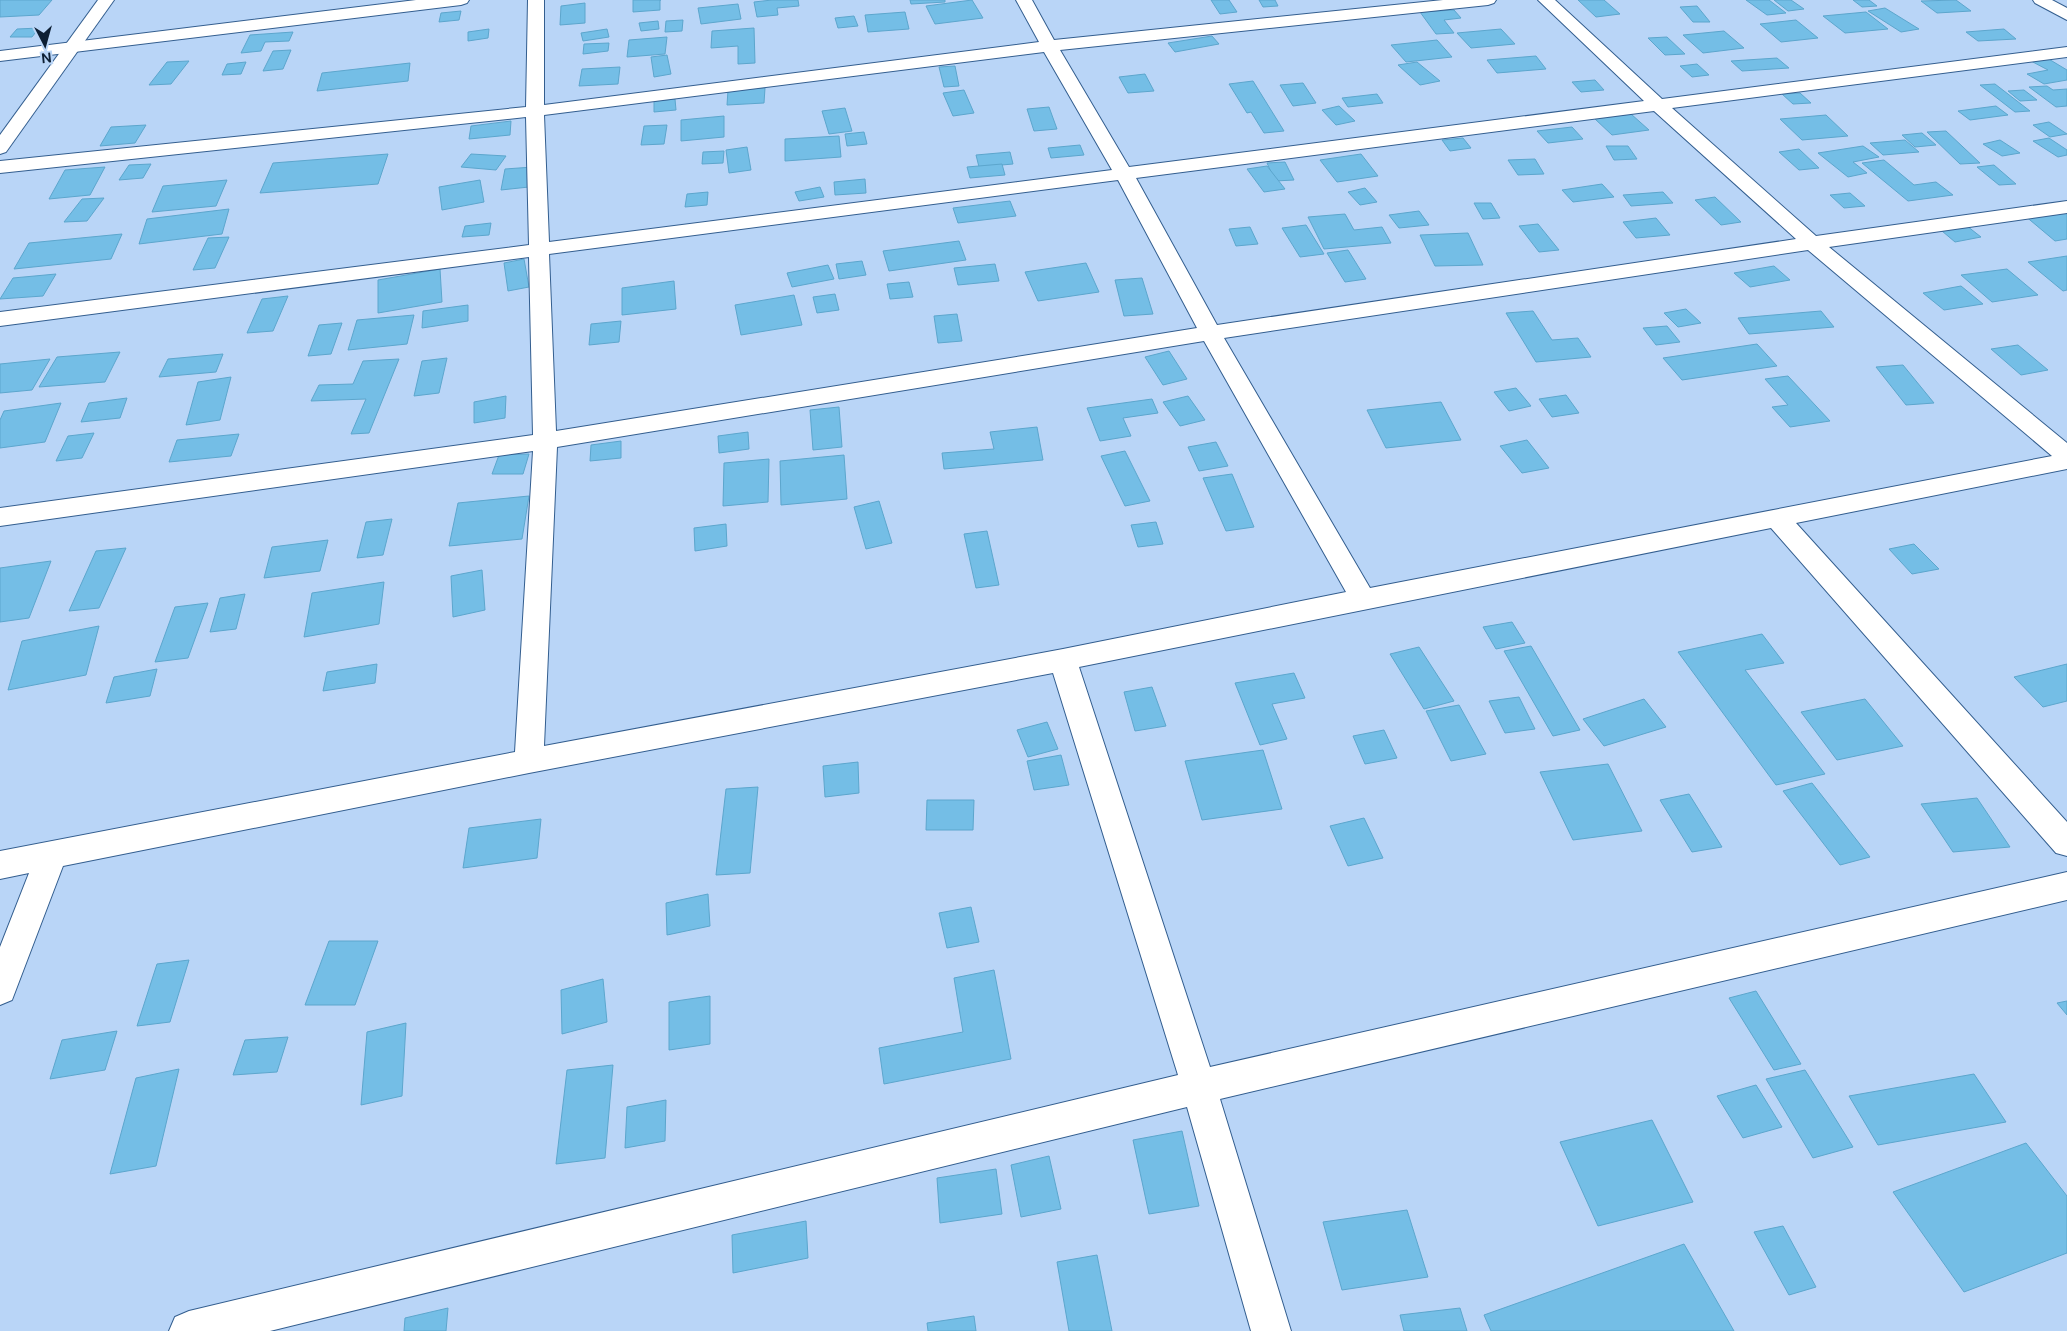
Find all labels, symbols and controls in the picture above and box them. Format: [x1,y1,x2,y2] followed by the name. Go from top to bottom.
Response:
[20,20,70,70] north arrow
[40,48,52,67] text: N

